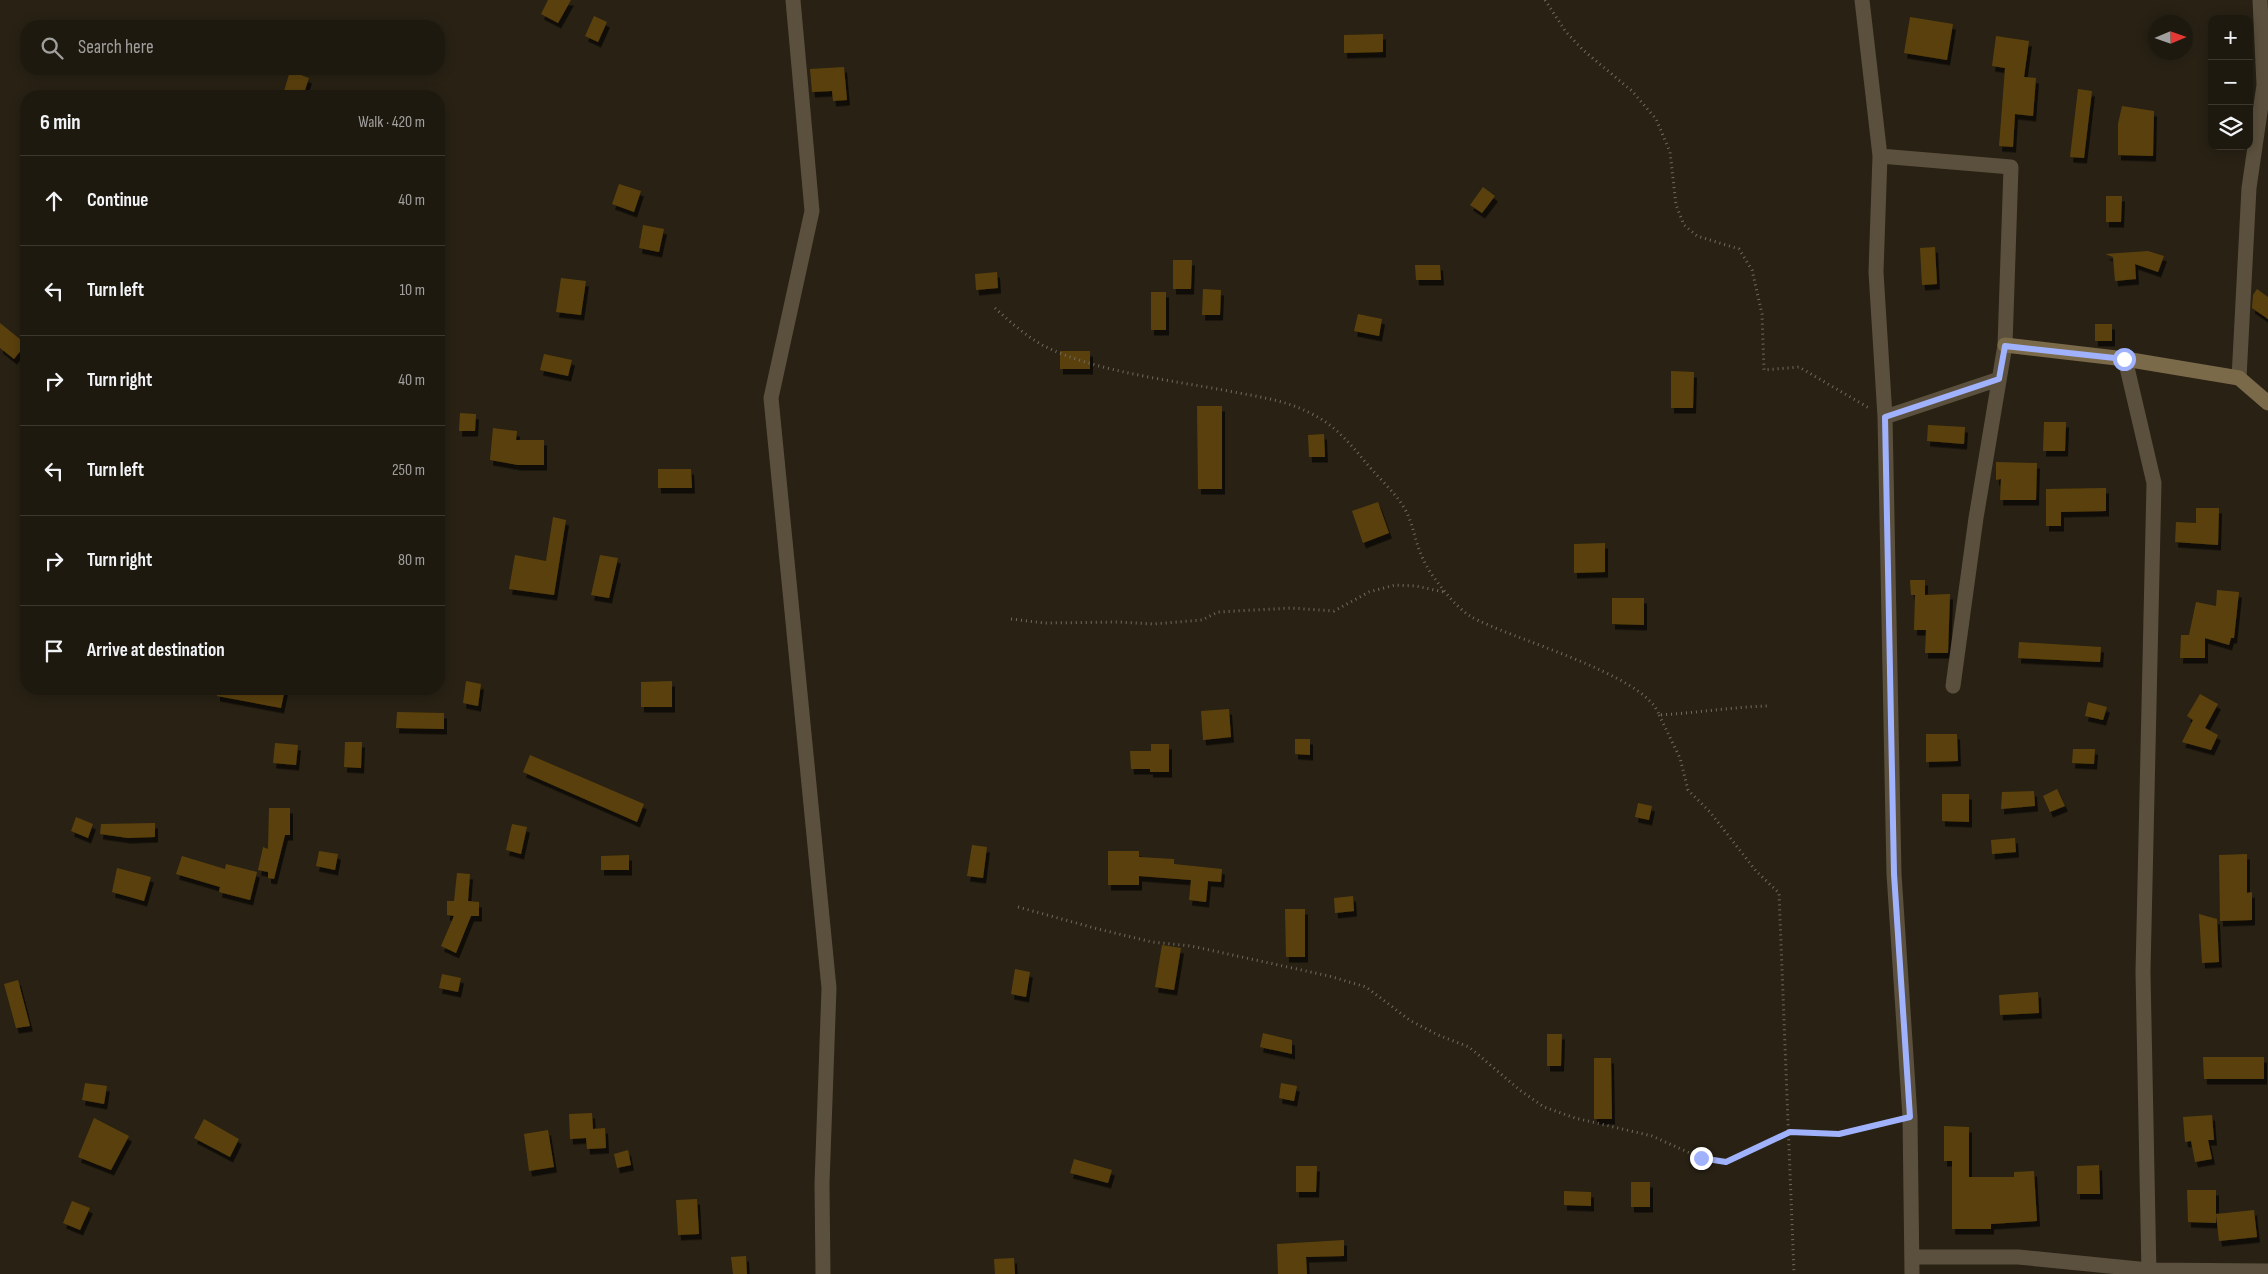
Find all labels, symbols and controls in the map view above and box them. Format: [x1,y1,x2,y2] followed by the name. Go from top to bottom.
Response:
[2148,15,2193,60] north arrow
[2208,15,2253,150] map controls
[2208,15,2253,60] button: +
[20,20,445,75] search box
[38,34,66,62] icon: search
[78,36,154,59] text: Search here
[2208,60,2253,105] button: −
[2208,105,2253,150] button: layers
[40,110,81,135] text: 6 min
[358,113,425,132] text: Walk · 420 m
[40,187,68,215] icon: ahead
[87,189,148,212] text: Continue
[398,191,425,210] text: 40 m
[40,277,68,305] icon: left
[87,279,144,302] text: Turn left
[399,281,425,300] text: 10 m
[2113,348,2136,371] route start
[40,367,68,395] icon: right
[87,369,152,392] text: Turn right
[398,371,425,390] text: 40 m
[40,457,68,485] icon: left
[87,459,144,482] text: Turn left
[392,461,425,480] text: 250 m
[40,547,68,575] icon: right
[87,549,152,572] text: Turn right
[398,551,425,570] text: 80 m
[40,637,68,665] icon: arrive
[87,639,225,662] text: Arrive at destination
[1690,1147,1713,1170] route end

